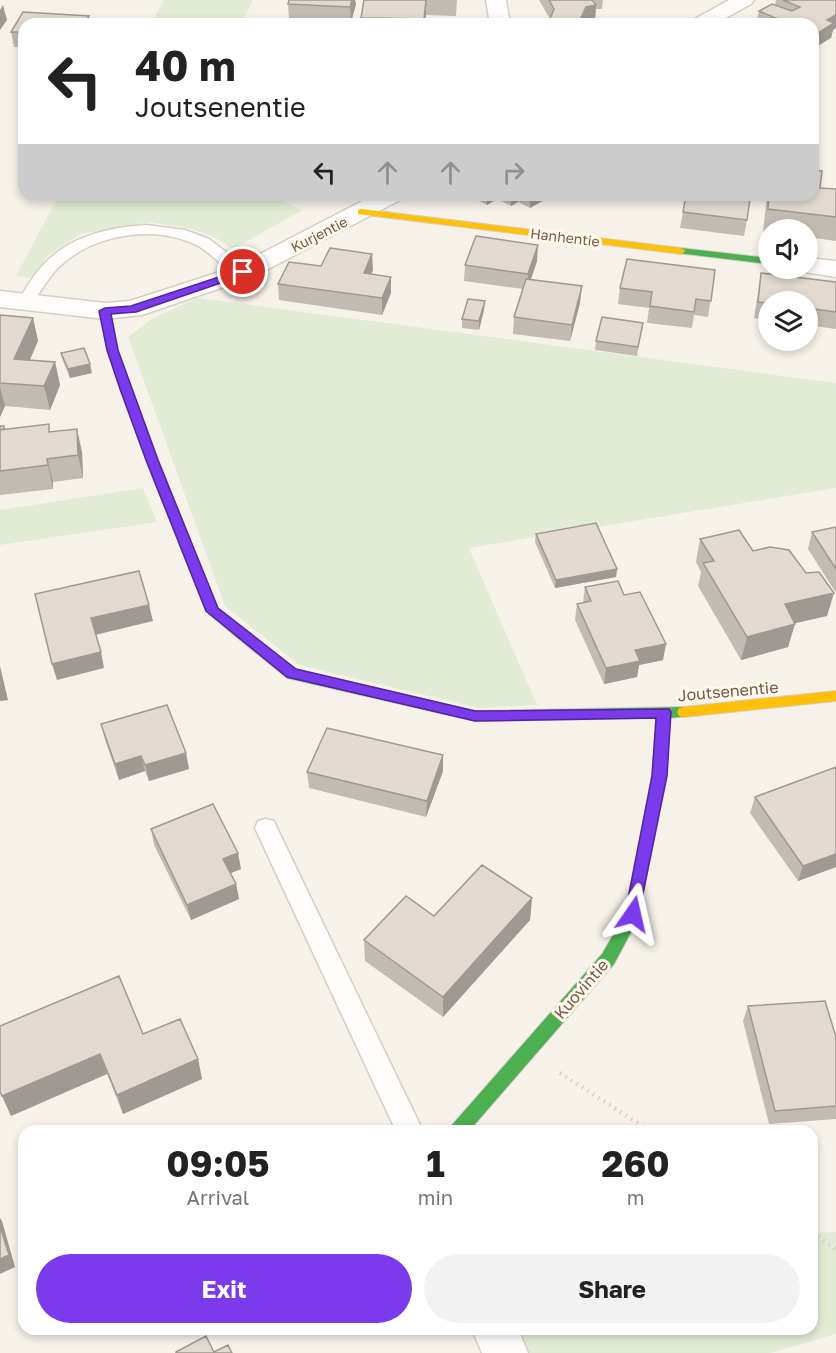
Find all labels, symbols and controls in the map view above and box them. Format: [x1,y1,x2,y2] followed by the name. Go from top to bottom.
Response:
[135,40,236,90] text: 40 m
[36,42,114,120] icon: left
[135,91,306,123] text: Joutsenentie
[308,156,341,189] icon: left
[371,156,404,189] icon: ahead
[434,156,467,189] icon: ahead
[497,156,530,189] icon: right
[288,213,350,255] street label: Kurjentie
[758,219,818,351] map controls
[758,219,818,279] button: sound
[529,224,601,250] street label: Hanhentie
[217,246,268,297] pin
[226,255,259,288] icon: arrive
[758,291,818,351] button: layers
[677,677,779,705] street label: Joutsenentie
[601,882,665,946] position arrow
[550,955,612,1023] street label: Kuovintie
[166,1142,269,1185] text: 09:05
[426,1142,445,1185] text: 1
[601,1142,670,1185] text: 260
[187,1185,249,1209] text: Arrival
[418,1185,453,1209] text: min
[627,1185,644,1209] text: m
[36,1254,412,1323] button: Exit
[424,1254,800,1323] button: Share

